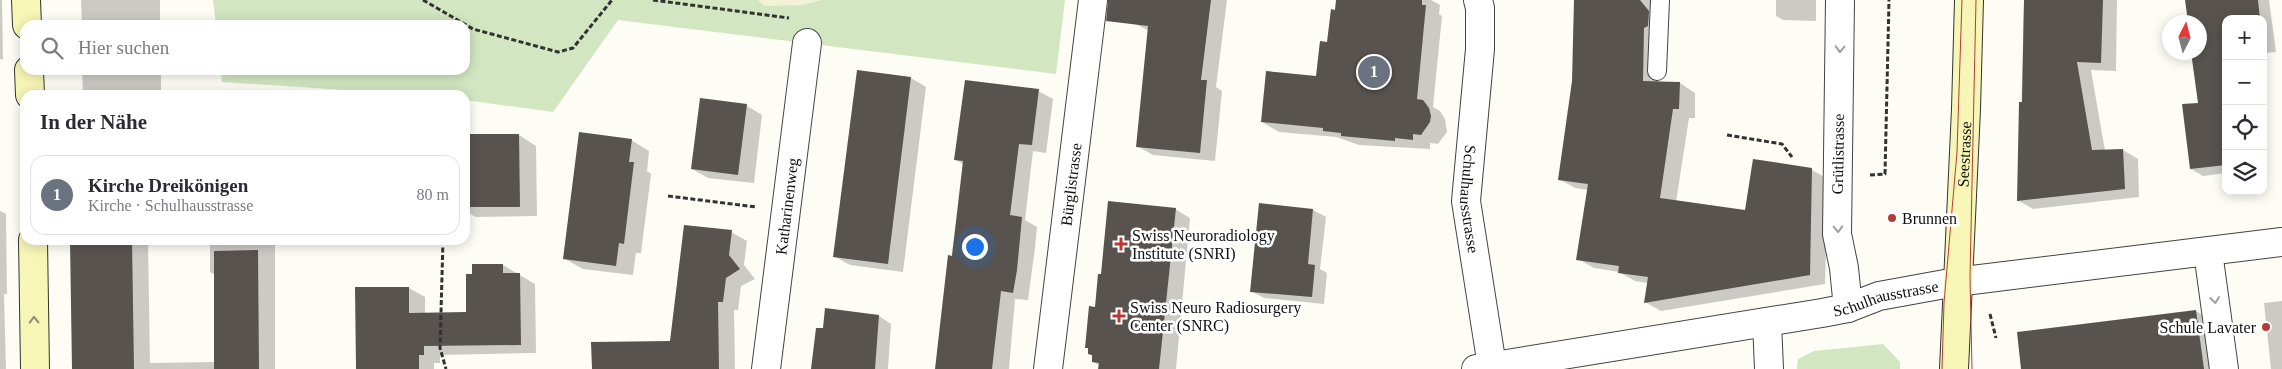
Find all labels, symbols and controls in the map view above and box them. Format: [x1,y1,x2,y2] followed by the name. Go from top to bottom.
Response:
[2162,15,2207,60] north arrow
[2222,15,2267,195] map controls
[2222,15,2267,60] button: +
[20,20,470,75] search box
[38,34,66,62] icon: search
[78,37,169,58] text: Hier suchen
[1835,45,1845,53] one-way arrow
[1358,53,1390,91] pin: 1
[2222,60,2267,105] button: −
[2222,105,2267,150] button: locate
[40,110,147,134] text: In der Nähe
[1829,113,1847,195] street label: Grütlistrasse
[1954,121,1974,187] street label: Seestrasse
[1057,142,1084,227] street label: Bürglistrasse
[1457,144,1483,254] street label: Schulhausstrasse
[2222,150,2267,195] button: layers
[772,157,802,256] street label: Katharinenweg
[88,175,248,196] text: Kirche Dreikönigen
[53,186,61,203] text: 1
[417,186,449,203] text: 80 m
[88,197,253,214] text: Kirche · Schulhausstrasse
[1902,210,1957,227] place label: Brunnen
[1886,212,1898,224] marker: Brunnen
[1833,225,1843,233] one-way arrow
[1132,227,1275,263] place label: Swiss Neuroradiology Institute (SNRI)
[962,234,988,260] your location
[1114,237,1128,251] marker: Swiss Neuroradiology Institute (SNRI)
[1831,277,1940,319] street label: Schulhausstrasse
[2209,296,2220,304] one-way arrow
[1130,299,1301,335] place label: Swiss Neuro Radiosurgery Center (SNRC)
[1112,309,1126,323] marker: Swiss Neuro Radiosurgery Center (SNRC)
[29,316,39,324] one-way arrow
[2160,319,2257,336] place label: Schule Lavater
[2260,321,2272,333] marker: Schule Lavater

